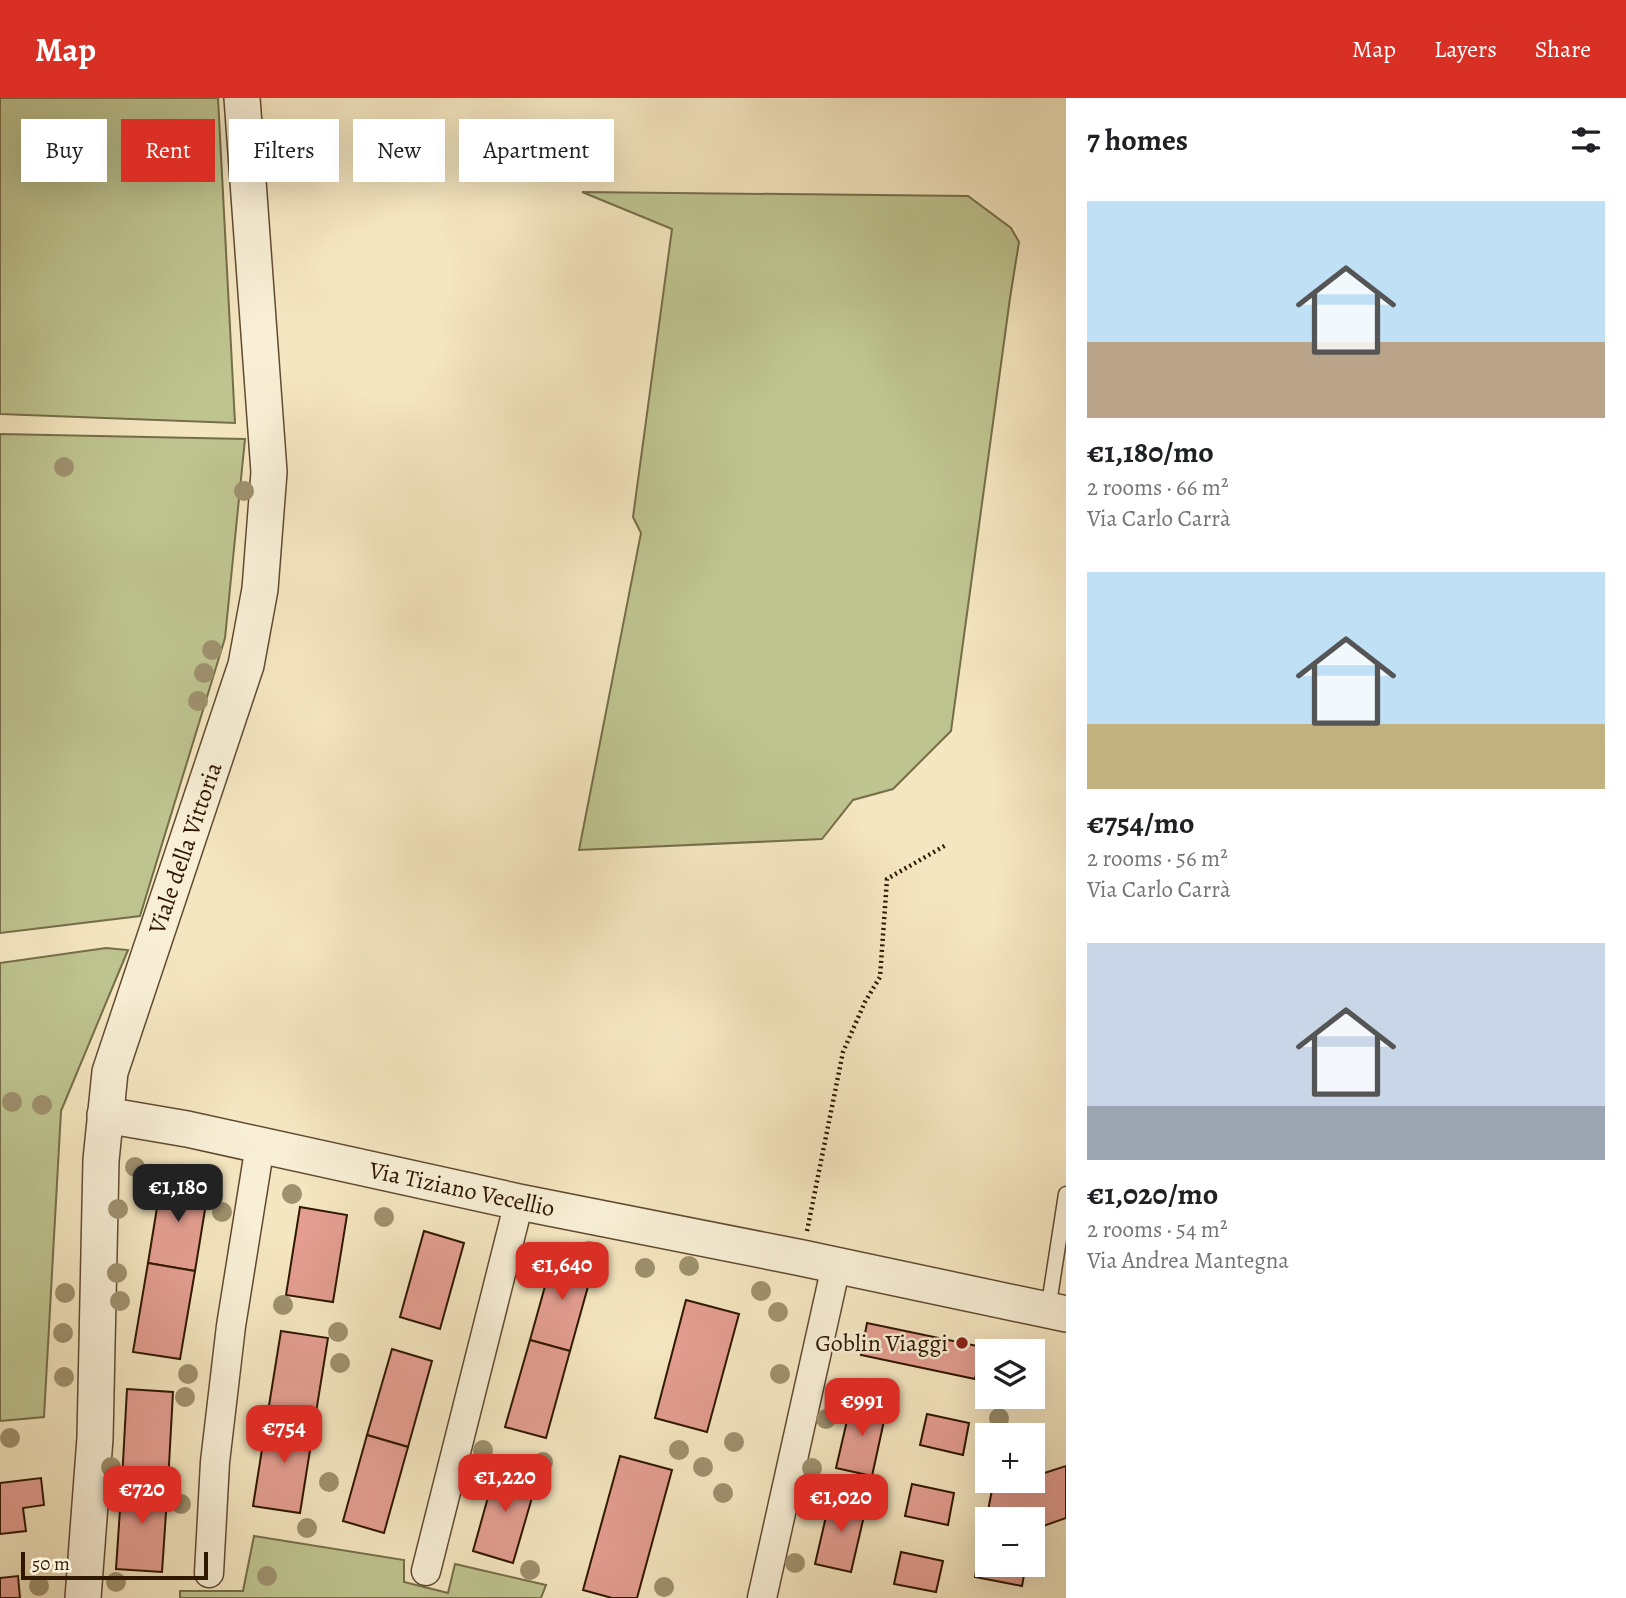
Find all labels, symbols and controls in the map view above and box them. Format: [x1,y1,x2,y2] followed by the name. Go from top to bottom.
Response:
[35,27,96,72] text: Map
[1352,33,1396,65] text: Map
[1434,33,1497,65] text: Layers
[1535,33,1591,65] text: Share
[21,119,107,182] chip: Buy
[121,119,215,182] chip: Rent
[229,119,339,182] chip: Filters
[353,119,445,182] chip: New
[459,119,614,182] chip: Apartment
[1087,120,1188,160] text: 7 homes
[1567,121,1605,159] icon: filters
[1283,247,1409,373] icon: home
[1087,432,1214,472] text: €1,180/mo
[1087,472,1229,503] text: 2 rooms · 66 m²
[1087,503,1231,534] text: Via Carlo Carrà
[1283,618,1409,744] icon: home
[140,757,230,939] street label: Viale della Vittoria
[1087,803,1194,843] text: €754/mo
[1087,843,1228,874] text: 2 rooms · 56 m²
[1087,874,1231,905] text: Via Carlo Carrà
[1283,989,1409,1115] icon: home
[365,1153,558,1224] street label: Via Tiziano Vecellio
[121,1164,235,1224] pin: €1,180
[149,1171,207,1202] text: €1,180
[1087,1174,1218,1214] text: €1,020/mo
[1087,1214,1228,1245] text: 2 rooms · 54 m²
[505,1242,619,1302] pin: €1,640
[1087,1245,1289,1276] text: Via Andrea Mantegna
[532,1249,592,1280] text: €1,640
[815,1327,948,1359] place label: Goblin Viaggi
[954,1335,970,1351] marker: Goblin Viaggi
[975,1339,1045,1577] map controls
[975,1339,1045,1409] button: layers
[821,1378,903,1438] pin: €991
[841,1385,883,1416] text: €991
[243,1406,325,1465] pin: €754
[262,1412,306,1443] text: €754
[975,1423,1045,1493] button: +
[448,1454,562,1514] pin: €1,220
[474,1461,536,1492] text: €1,220
[101,1466,183,1526] pin: €720
[119,1473,165,1504] text: €720
[784,1474,898,1534] pin: €1,020
[810,1481,872,1512] text: €1,020
[975,1507,1045,1577] button: −
[21,1549,208,1581] scale bar
[32,1551,70,1577] text: 50 m

